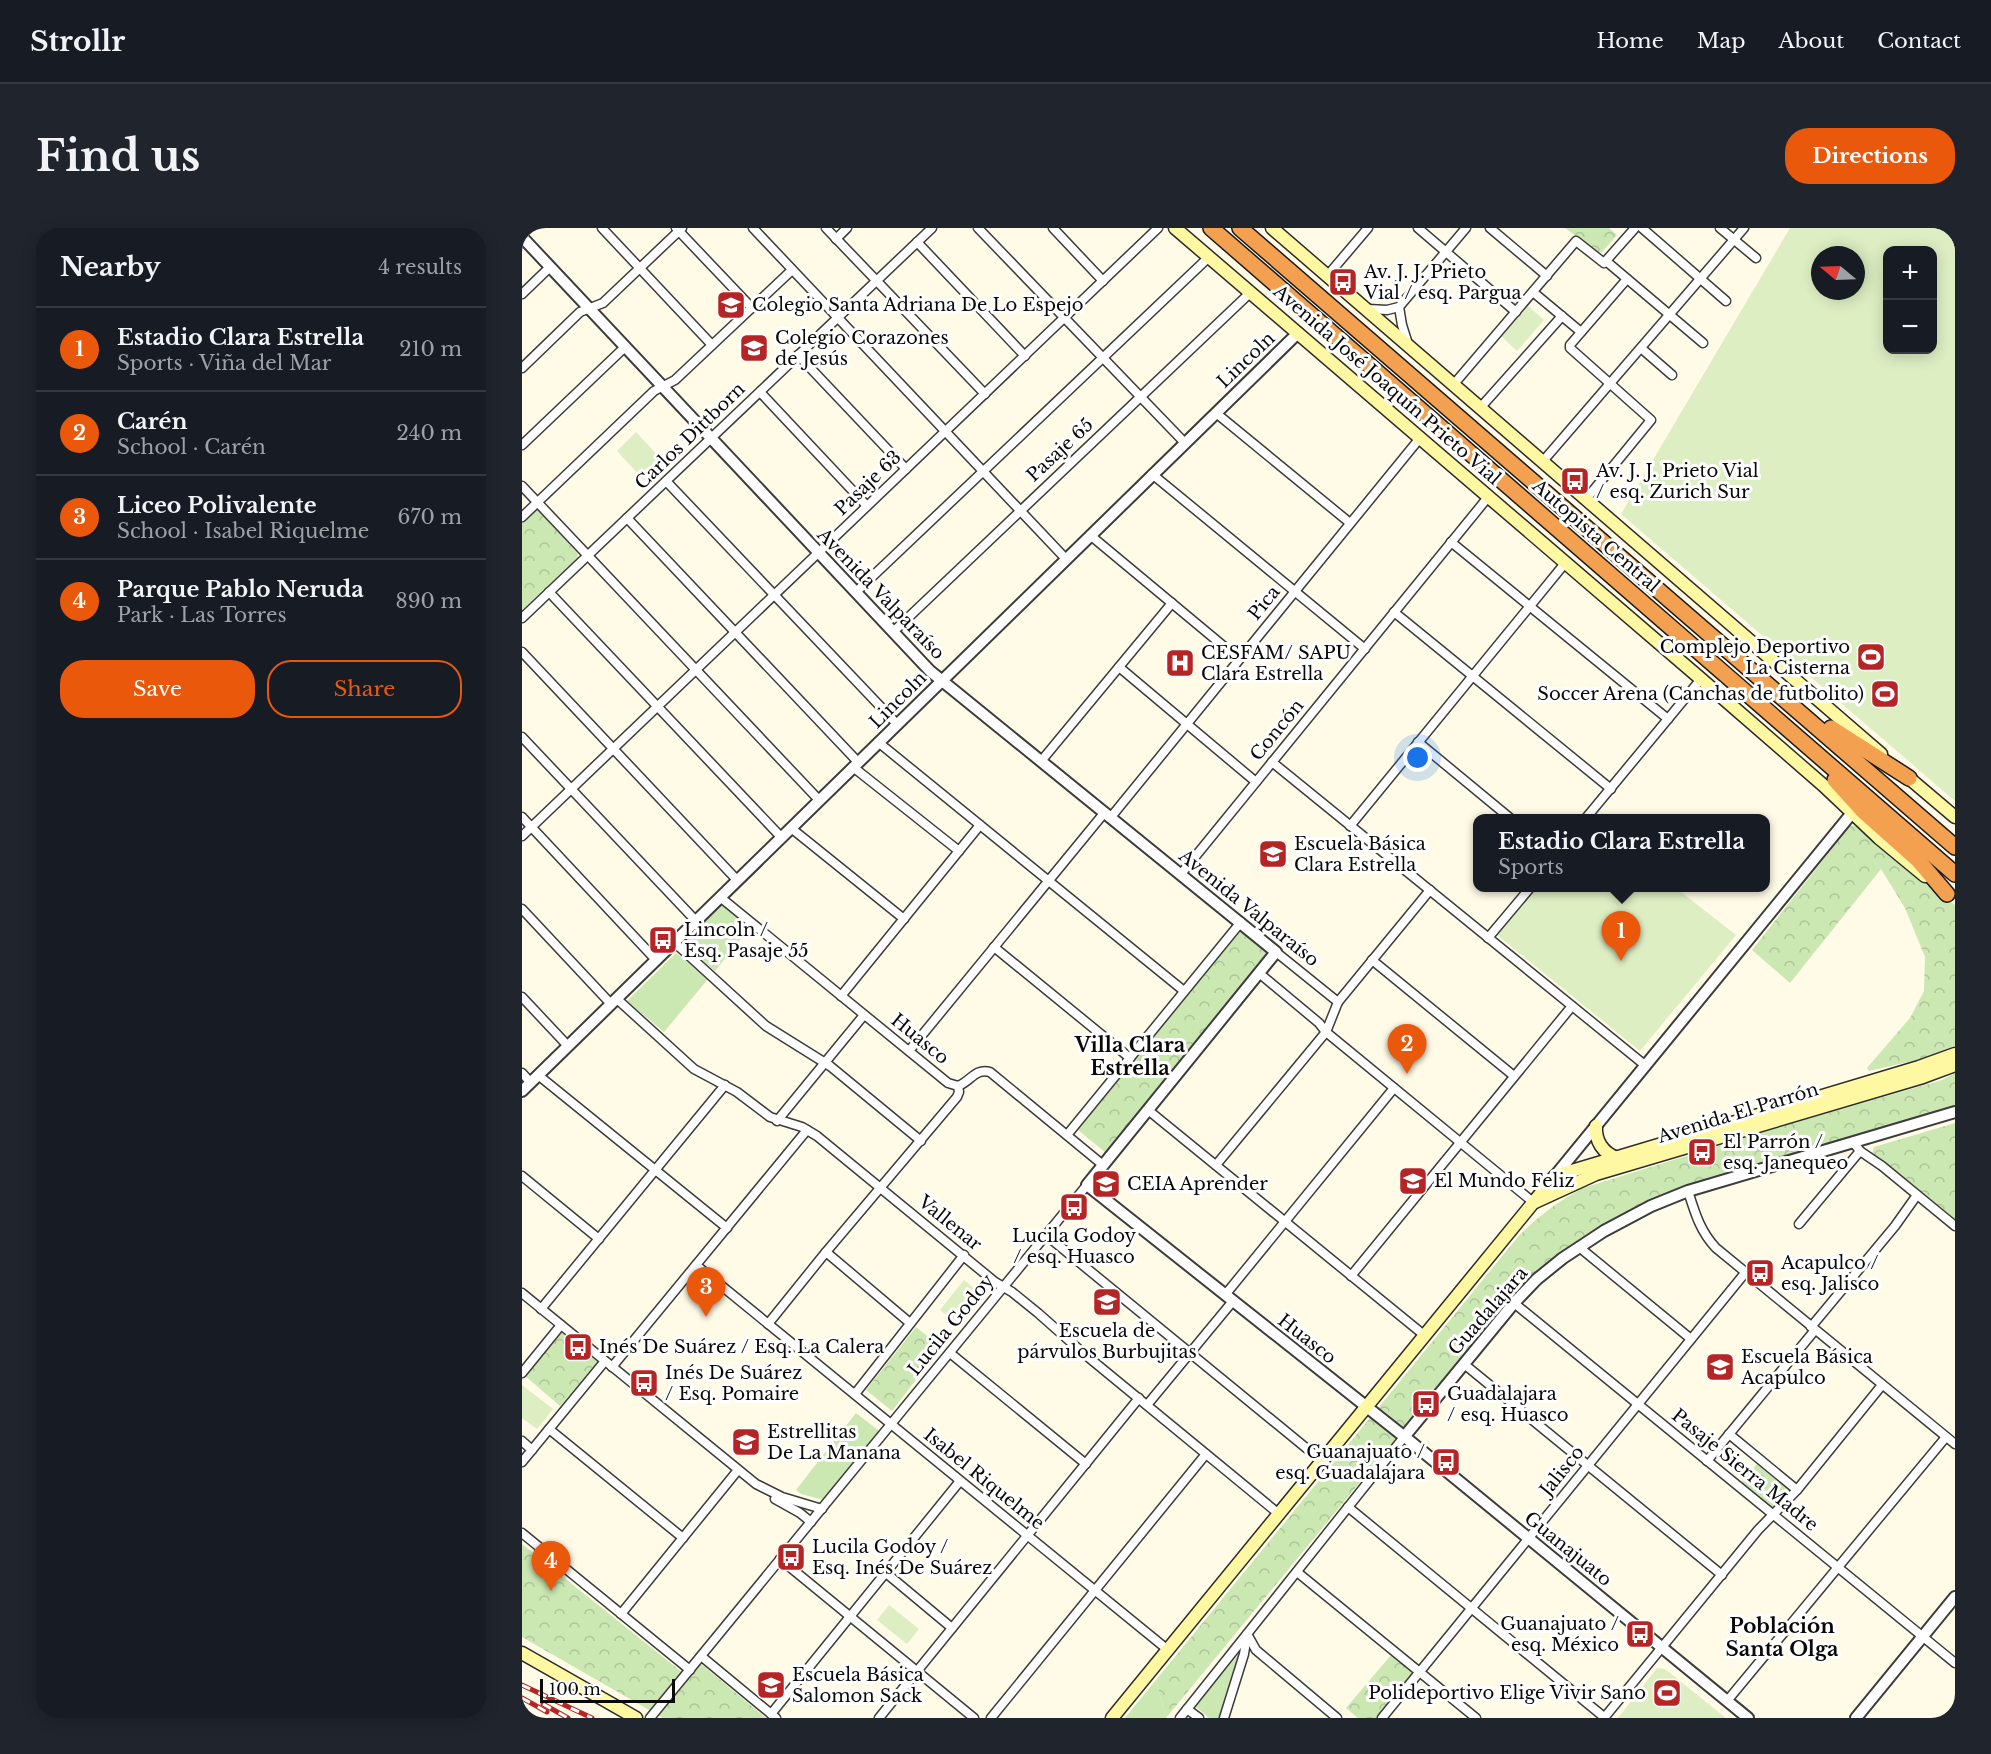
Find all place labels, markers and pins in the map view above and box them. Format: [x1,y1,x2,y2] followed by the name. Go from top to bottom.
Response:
[1363,261,1522,304] place label: Av. J. J. Prieto Vial / esq. Pargua
[1327,266,1359,298] bus stop icon: Av. J. J. Prieto Vial / esq. Pargua
[715,289,747,321] school or university icon: Colegio Santa Adriana De Lo Espejo
[752,294,1083,316] place label: Colegio Santa Adriana De Lo Espejo
[775,327,949,370] place label: Colegio Corazones de Jesús
[738,332,770,364] school or university icon: Colegio Corazones de Jesús
[1595,460,1759,503] place label: Av. J. J. Prieto Vial / esq. Zurich Sur
[1559,465,1591,497] bus stop icon: Av. J. J. Prieto Vial / esq. Zurich Sur
[1660,636,1850,679] place label: Complejo Deportivo La Cisterna
[1855,641,1887,673] sports icon: Complejo Deportivo La Cisterna
[1201,642,1351,685] place label: CESFAM/ SAPU Clara Estrella
[1164,647,1196,679] hospital icon: CESFAM/ SAPU Clara Estrella
[1869,678,1901,710] sports icon: Soccer Arena (Canchas de futbolito)
[1537,683,1864,705] place label: Soccer Arena (Canchas de futbolito)
[1294,833,1426,876] place label: Escuela Básica Clara Estrella
[1257,838,1289,870] school or university icon: Escuela Básica Clara Estrella
[1602,912,1640,961] pin: 1
[684,919,809,962] place label: Lincoln / Esq. Pasaje 55
[647,924,679,956] bus stop icon: Lincoln / Esq. Pasaje 55
[1388,1024,1426,1074] pin: 2
[1723,1131,1848,1174] place label: El Parrón / esq. Janequeo
[1686,1136,1718,1168] bus stop icon: El Parrón / esq. Janequeo
[1397,1165,1429,1197] school or university icon: El Mundo Feliz
[1090,1168,1122,1200] school or university icon: CEIA Aprender
[1434,1170,1575,1192] place label: El Mundo Feliz
[1127,1173,1268,1195] place label: CEIA Aprender
[1058,1191,1090,1223] bus stop icon: Lucila Godoy / esq. Huasco
[1012,1225,1137,1268] place label: Lucila Godoy / esq. Huasco
[1780,1252,1879,1295] place label: Acapulco / esq. Jalisco
[1744,1257,1776,1289] bus stop icon: Acapulco / esq. Jalisco
[686,1268,726,1317] pin: 3
[1091,1286,1123,1318] school or university icon: Escuela de párvulos Burbujitas
[1017,1320,1197,1363] place label: Escuela de párvulos Burbujitas
[562,1331,594,1363] bus stop icon: Inés De Suárez / Esq. La Calera
[599,1336,884,1358] place label: Inés De Suárez / Esq. La Calera
[1740,1346,1873,1389] place label: Escuela Básica Acapulco
[1704,1351,1736,1383] school or university icon: Escuela Básica Acapulco
[665,1362,802,1405] place label: Inés De Suárez / Esq. Pomaire
[628,1367,660,1399] bus stop icon: Inés De Suárez / Esq. Pomaire
[1447,1383,1569,1426] place label: Guadalajara / esq. Huasco
[1410,1388,1442,1420] bus stop icon: Guadalajara / esq. Huasco
[767,1421,901,1464] place label: Estrellitas De La Manana
[730,1426,762,1458] school or university icon: Estrellitas De La Manana
[1275,1441,1425,1484] place label: Guanajuato / esq. Guadalajara
[1430,1446,1462,1478] bus stop icon: Guanajuato / esq. Guadalajara
[812,1536,992,1579] place label: Lucila Godoy / Esq. Inés De Suárez
[775,1541,807,1573] bus stop icon: Lucila Godoy / Esq. Inés De Suárez
[531,1542,570,1591] pin: 4
[1500,1613,1619,1656] place label: Guanajuato / esq. México
[1624,1618,1656,1650] bus stop icon: Guanajuato / esq. México
[792,1664,924,1707] place label: Escuela Básica Salomon Sack
[755,1669,787,1701] school or university icon: Escuela Básica Salomon Sack
[1651,1677,1683,1709] sports icon: Polideportivo Elige Vivir Sano
[1368,1682,1646,1704] place label: Polideportivo Elige Vivir Sano

